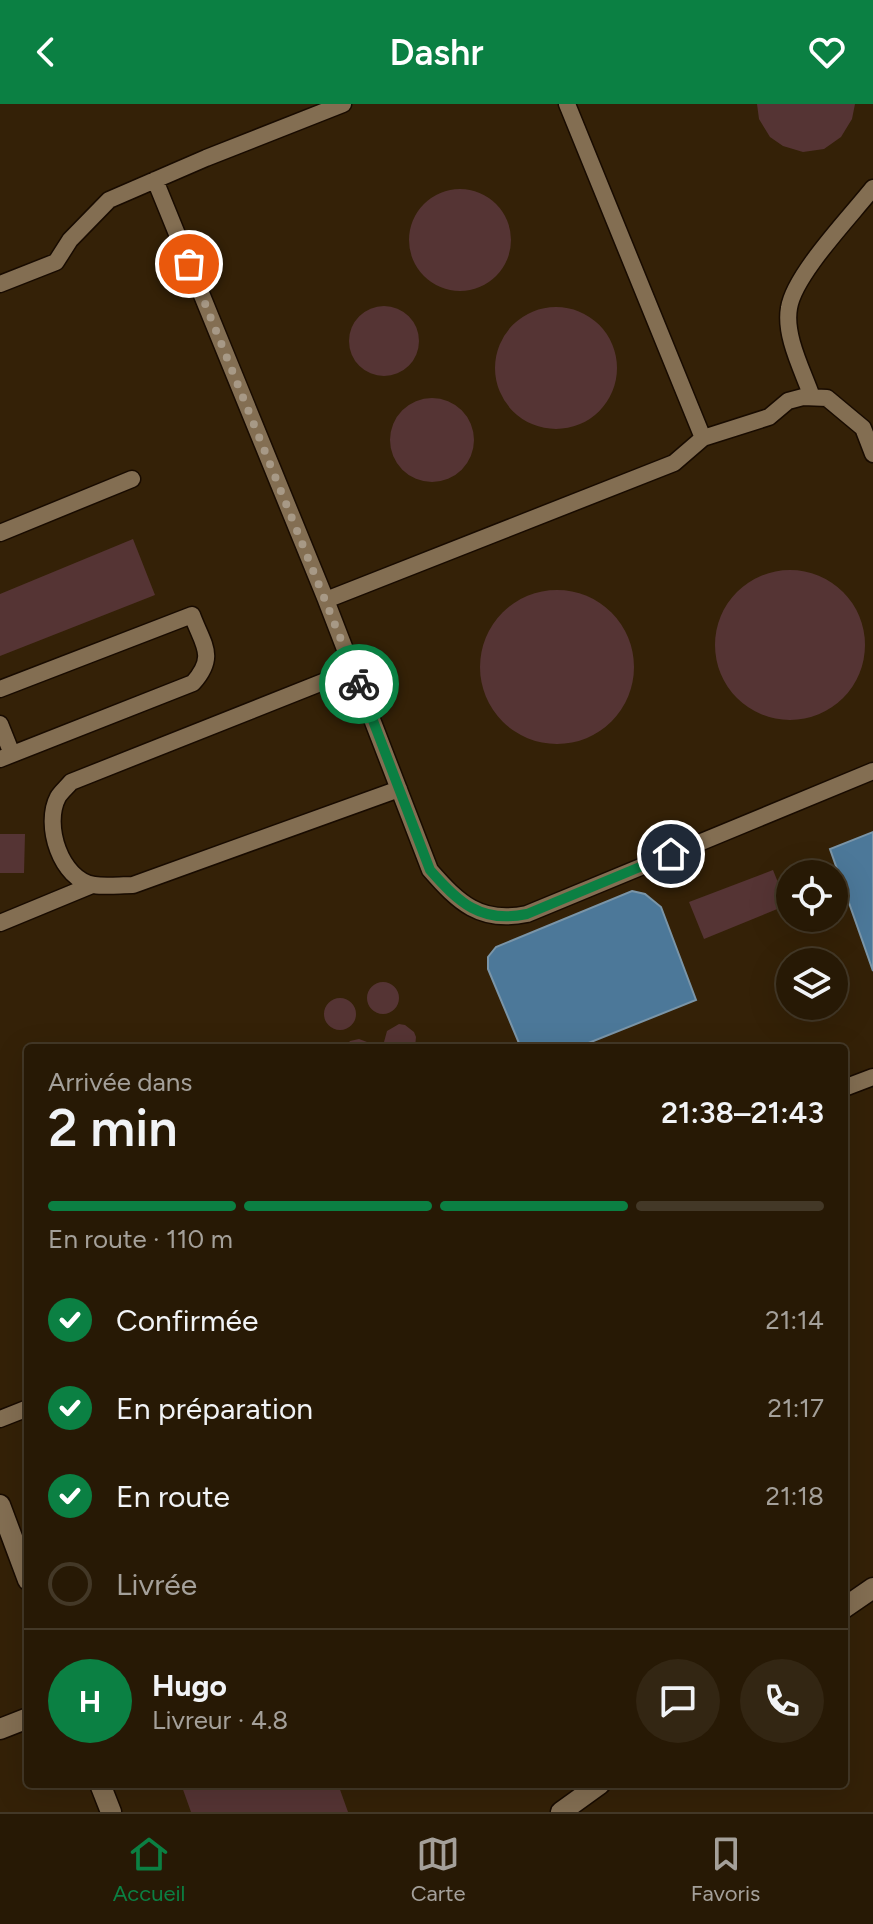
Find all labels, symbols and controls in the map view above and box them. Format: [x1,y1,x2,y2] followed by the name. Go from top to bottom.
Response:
[24,30,68,74] icon: back
[805,30,849,74] icon: heart
[389,31,484,74] text: Dashr
[155,230,223,298] pin
[167,242,211,286] icon: bag
[319,644,399,724] courier
[337,662,381,706] icon: bike
[637,820,705,888] pin
[649,832,693,876] icon: home
[776,860,848,1020] map controls
[776,860,848,932] button: locate
[776,948,848,1020] button: layers
[48,1066,192,1098] text: Arrivée dans
[661,1094,824,1131] text: 21:38–21:43
[48,1097,177,1159] text: 2 min
[48,1223,233,1255] text: En route · 110 m
[48,1298,92,1342] icon: check
[116,1302,258,1339] text: Confirmée
[765,1304,824,1336] text: 21:14
[48,1386,92,1430] icon: check
[116,1390,313,1427] text: En préparation
[767,1392,824,1424] text: 21:17
[48,1474,92,1518] icon: check
[116,1478,230,1515] text: En route
[765,1480,824,1512] text: 21:18
[116,1566,197,1603] text: Livrée
[636,1659,720,1743] button: chat
[740,1659,824,1743] button: phone
[152,1667,227,1704] text: Hugo
[79,1683,101,1720] text: H
[152,1704,288,1736] text: Livreur · 4.8
[113,1832,185,1907] tab: Accueil
[411,1832,465,1907] tab: Carte
[691,1832,760,1907] tab: Favoris

